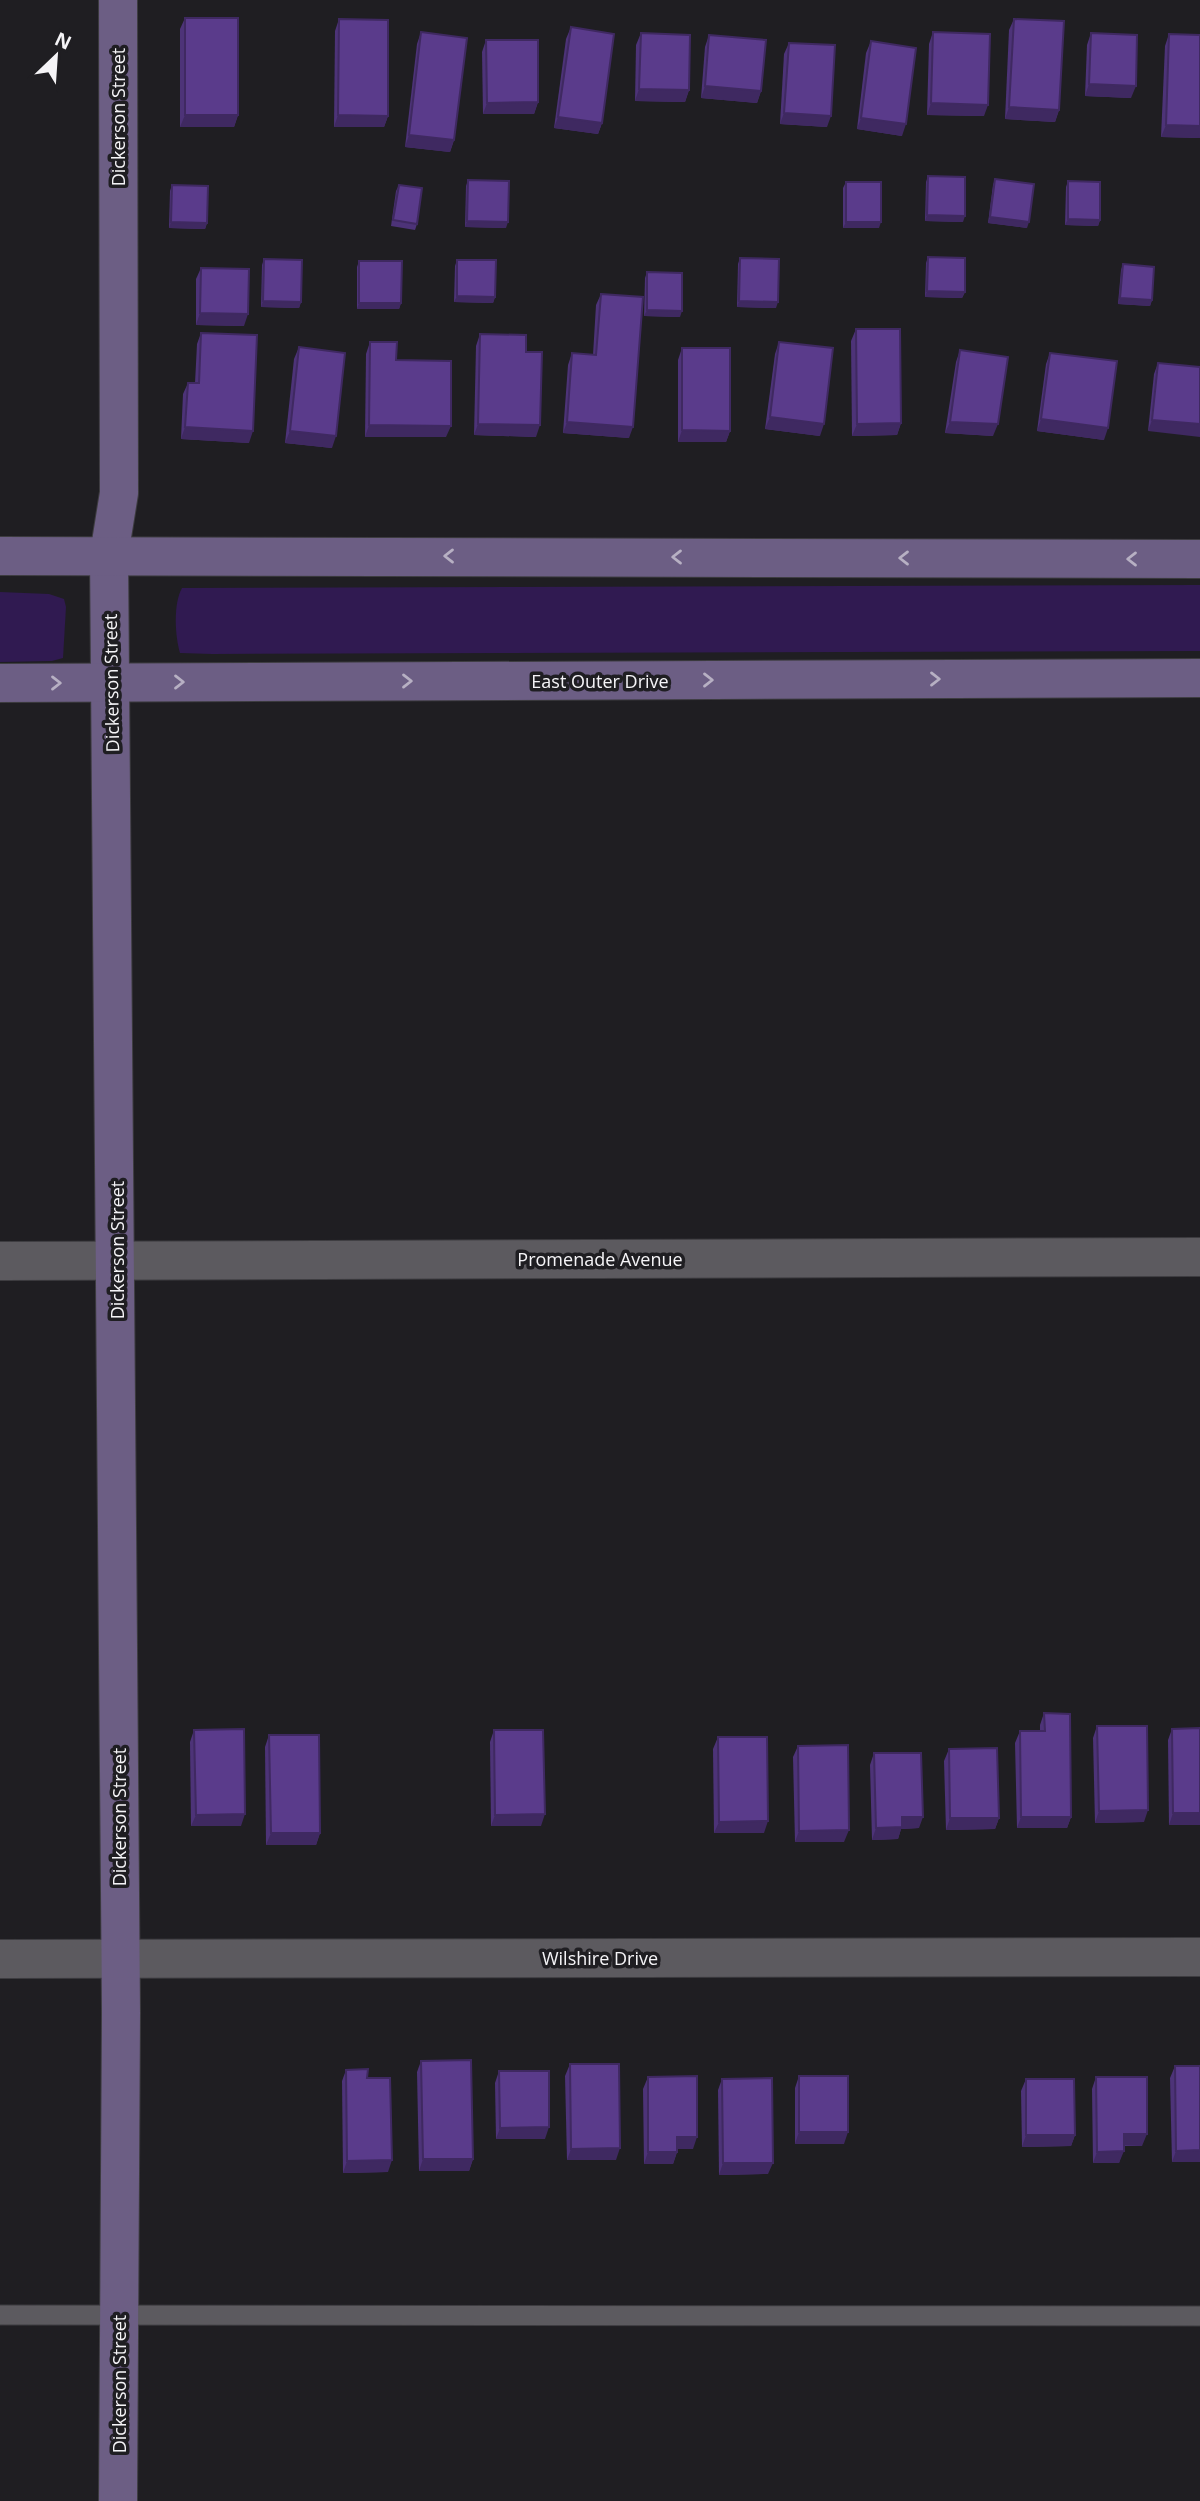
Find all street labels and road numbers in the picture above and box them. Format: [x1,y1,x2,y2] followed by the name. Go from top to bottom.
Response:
[106,48,130,186] street label: Dickerson Street
[98,614,124,752] street label: Dickerson Street
[531,669,669,693] street label: East Outer Drive
[105,1181,129,1319] street label: Dickerson Street
[517,1247,683,1271] street label: Promenade Avenue
[107,1748,131,1886] street label: Dickerson Street
[542,1946,658,1970] street label: Wilshire Drive
[107,2315,131,2453] street label: Dickerson Street

